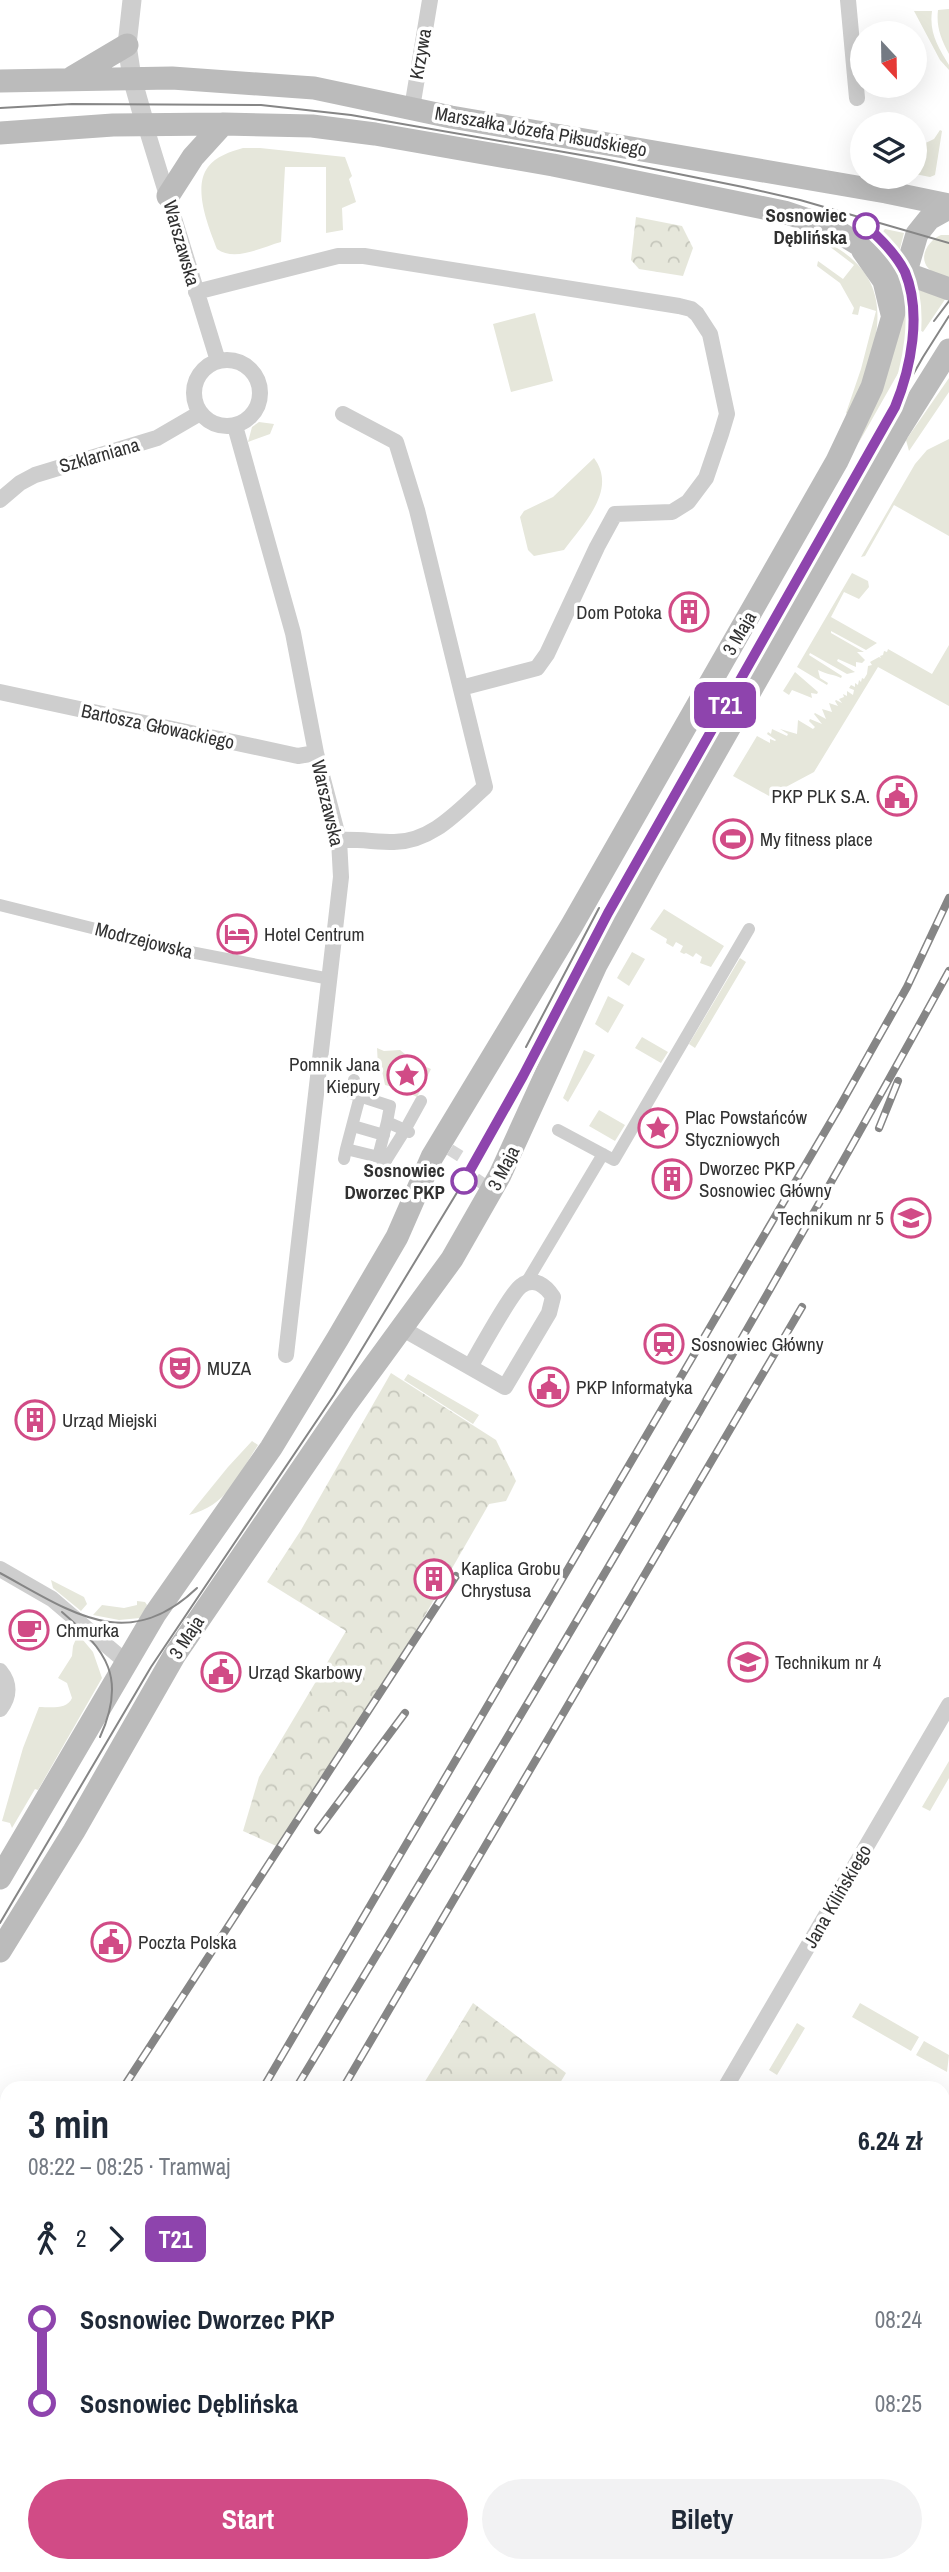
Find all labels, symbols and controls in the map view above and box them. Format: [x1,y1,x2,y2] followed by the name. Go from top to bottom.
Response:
[850,21,928,98] north arrow
[850,21,927,189] map controls
[403,26,437,81] street label: Krzywa
[433,100,649,162] street label: Marszałka Józefa Piłsudskiego
[850,112,927,189] button: layers
[157,197,207,289] street label: Warszawska
[766,202,847,250] place label: Sosnowiec Dęblińska
[853,213,879,239] marker: Sosnowiec Dęblińska
[56,431,142,479] street label: Szklarniana
[668,591,710,633] building icon: Dom Potoka
[576,599,662,625] place label: Dom Potoka
[716,606,762,660] street label: 3 Maja
[685,682,765,728] line badge: T21
[708,689,742,721] text: T21
[79,697,237,755] street label: Bartosza Głowackiego
[305,757,351,849] street label: Warszawska
[876,775,918,817] public building icon: PKP PLK S.A.
[772,783,870,809] place label: PKP PLK S.A.
[712,818,754,860] sports icon: My fitness place
[760,826,873,852] place label: My fitness place
[216,913,258,955] hotel icon: Hotel Centrum
[93,915,196,965] street label: Modrzejowska
[264,921,364,947] place label: Hotel Centrum
[289,1051,380,1099] place label: Pomnik Jana Kiepury
[386,1054,428,1096] place icon: Pomnik Jana Kiepury
[685,1104,808,1152] place label: Plac Powstańców Styczniowych
[637,1107,679,1149] place icon: Plac Powstańców Styczniowych
[481,1141,525,1195] street label: 3 Maja
[699,1155,832,1203] place label: Dworzec PKP Sosnowiec Główny
[345,1157,445,1205] place label: Sosnowiec Dworzec PKP
[651,1158,693,1200] building icon: Dworzec PKP Sosnowiec Główny
[451,1168,477,1194] marker: Sosnowiec Dworzec PKP
[890,1197,932,1239] school or university icon: Technikum nr 5
[777,1205,884,1231] place label: Technikum nr 5
[643,1323,685,1365] station icon: Sosnowiec Główny
[691,1331,824,1357] place label: Sosnowiec Główny
[159,1347,201,1389] theatre icon: MUZA
[207,1355,252,1381] place label: MUZA
[528,1366,570,1408] public building icon: PKP Informatyka
[576,1374,693,1400] place label: PKP Informatyka
[14,1399,56,1441] building icon: Urząd Miejski
[62,1407,157,1433] place label: Urząd Miejski
[461,1555,561,1603] place label: Kaplica Grobu Chrystusa
[413,1558,455,1600] building icon: Kaplica Grobu Chrystusa
[8,1609,50,1651] cafe icon: Chmurka
[162,1610,210,1664] street label: 3 Maja
[56,1617,120,1643] place label: Chmurka
[727,1641,769,1683] school or university icon: Technikum nr 4
[775,1649,882,1675] place label: Technikum nr 4
[200,1651,242,1693] public building icon: Urząd Skarbowy
[248,1659,362,1685] place label: Urząd Skarbowy
[797,1840,877,1952] street label: Jana Kilińskiego
[90,1921,132,1963] public building icon: Poczta Polska
[138,1929,237,1955] place label: Poczta Polska
[28,2099,109,2150] text: 3 min
[858,2123,922,2158] text: 6.24 zł
[28,2151,230,2182] text: 08:22 – 08:25 · Tramwaj
[28,2220,66,2258] icon: walk
[97,2220,135,2258] icon: forward
[76,2223,87,2254] text: 2
[159,2223,192,2255] text: T21
[80,2302,335,2337] text: Sosnowiec Dworzec PKP
[875,2304,922,2335] text: 08:24
[80,2386,298,2421] text: Sosnowiec Dęblińska
[875,2388,922,2419] text: 08:25
[28,2479,468,2559] button: Start
[482,2479,922,2559] button: Bilety

